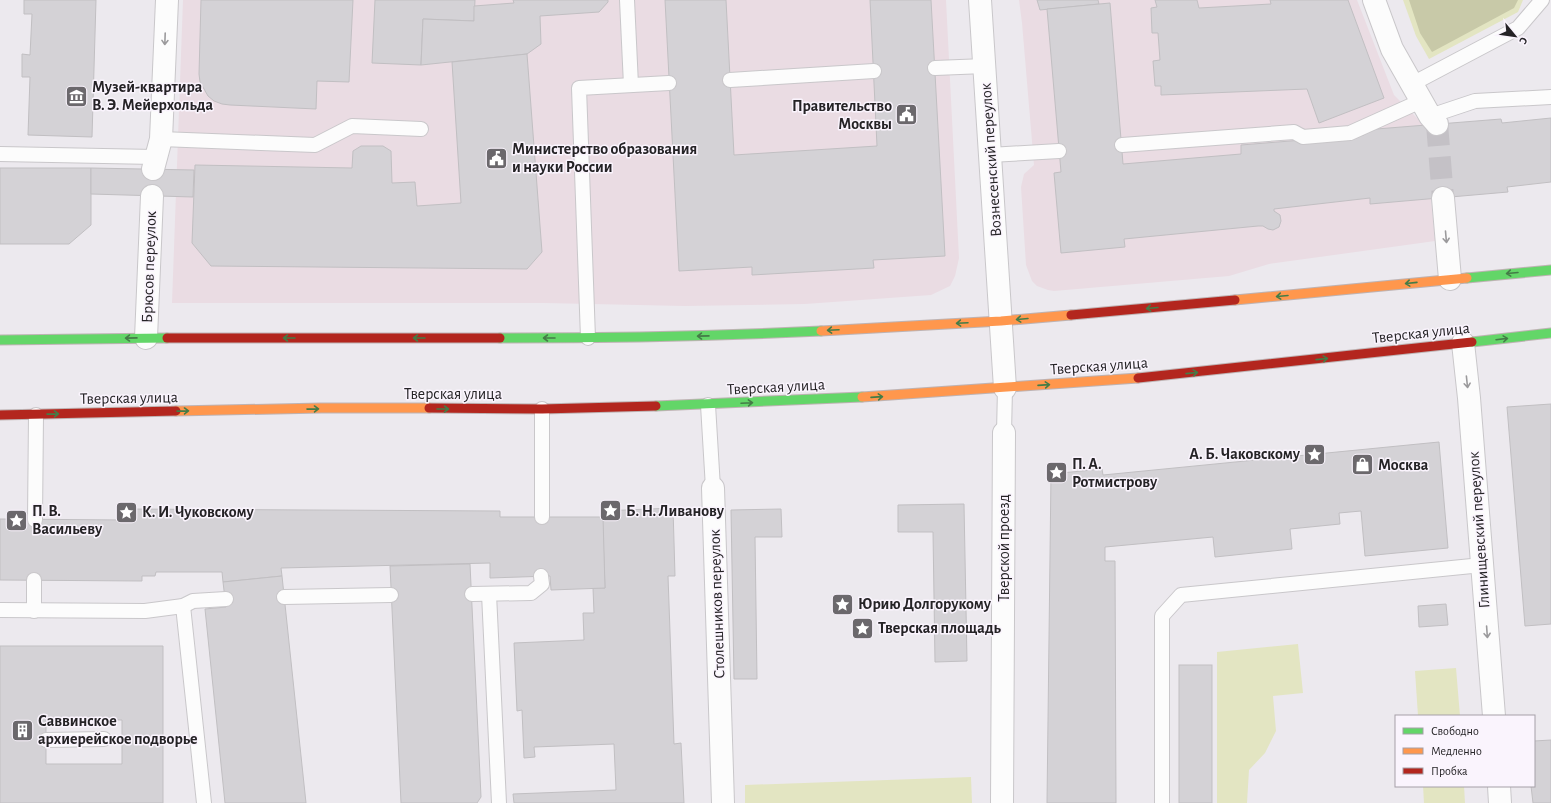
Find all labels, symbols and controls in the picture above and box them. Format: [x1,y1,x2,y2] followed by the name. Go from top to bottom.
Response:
[1495,16,1535,56] north arrow
[161,32,169,45] one-way arrow
[1517,35,1530,46] text: С
[92,79,213,113] place label: Музей-квартира В. Э. Мейерхольда
[978,82,1005,237] street label: Вознесенский переулок
[63,83,89,109] museum icon: Музей-квартира В. Э. Мейерхольда
[792,98,892,132] place label: Правительство Москвы
[894,102,920,128] public building icon: Правительство Москвы
[512,141,697,176] place label: Министерство образования и науки России
[484,145,510,171] public building icon: Министерство образования и науки России
[139,210,160,323] street label: Брюсов переулок
[1443,230,1450,243] one-way arrow
[1506,270,1519,277] one-way arrow
[1405,280,1418,287] one-way arrow
[1275,293,1288,300] one-way arrow
[1146,304,1159,311] one-way arrow
[1016,315,1029,322] one-way arrow
[956,319,969,326] one-way arrow
[1371,320,1471,347] street label: Тверская улица
[827,326,840,333] one-way arrow
[697,332,710,339] one-way arrow
[125,334,138,342] one-way arrow
[283,334,296,342] one-way arrow
[413,334,426,342] one-way arrow
[543,334,556,342] one-way arrow
[1495,335,1508,343] one-way arrow
[1050,355,1149,378] street label: Тверская улица
[1315,355,1328,362] one-way arrow
[1185,369,1198,377] one-way arrow
[1463,375,1471,388] one-way arrow
[727,376,825,399] street label: Тверская улица
[1037,382,1050,389] one-way arrow
[404,386,502,403] street label: Тверская улица
[80,389,178,408] street label: Тверская улица
[870,393,883,400] one-way arrow
[740,400,753,407] one-way arrow
[306,405,319,412] one-way arrow
[436,405,449,413] one-way arrow
[176,408,189,415] one-way arrow
[46,411,59,418] one-way arrow
[1302,441,1328,467] place icon: А. Б. Чаковскому
[1189,446,1301,463] place label: А. Б. Чаковскому
[1465,450,1493,609] street label: Глинищевский переулок
[1349,452,1375,478] shop icon: Москва
[1072,456,1158,491] place label: П. А. Ротмистрову
[1378,457,1429,473] place label: Москва
[1044,460,1070,486] place icon: П. А. Ротмистрову
[996,494,1012,602] street label: Тверской проезд
[597,498,623,524] place icon: Б. Н. Ливанову
[113,499,139,525] place icon: К. И. Чуковскому
[32,503,103,538] place label: П. В. Васильеву
[626,503,725,520] place label: Б. Н. Ливанову
[142,504,254,521] place label: К. И. Чуковскому
[4,507,30,533] place icon: П. В. Васильеву
[706,528,729,679] street label: Столешников переулок
[829,591,855,617] place icon: Юрию Долгорукому
[858,596,992,613] place label: Юрию Долгорукому
[849,615,875,641] place icon: Тверская площадь
[878,620,1002,636] place label: Тверская площадь
[1484,625,1491,638] one-way arrow
[38,713,198,747] place label: Саввинское архиерейское подворье
[1395,715,1535,787] legend
[10,717,36,743] building icon: Саввинское архиерейское подворье
[1431,725,1479,737] text: Свободно
[1431,745,1482,757] text: Медленно
[1431,765,1468,777] text: Пробка

